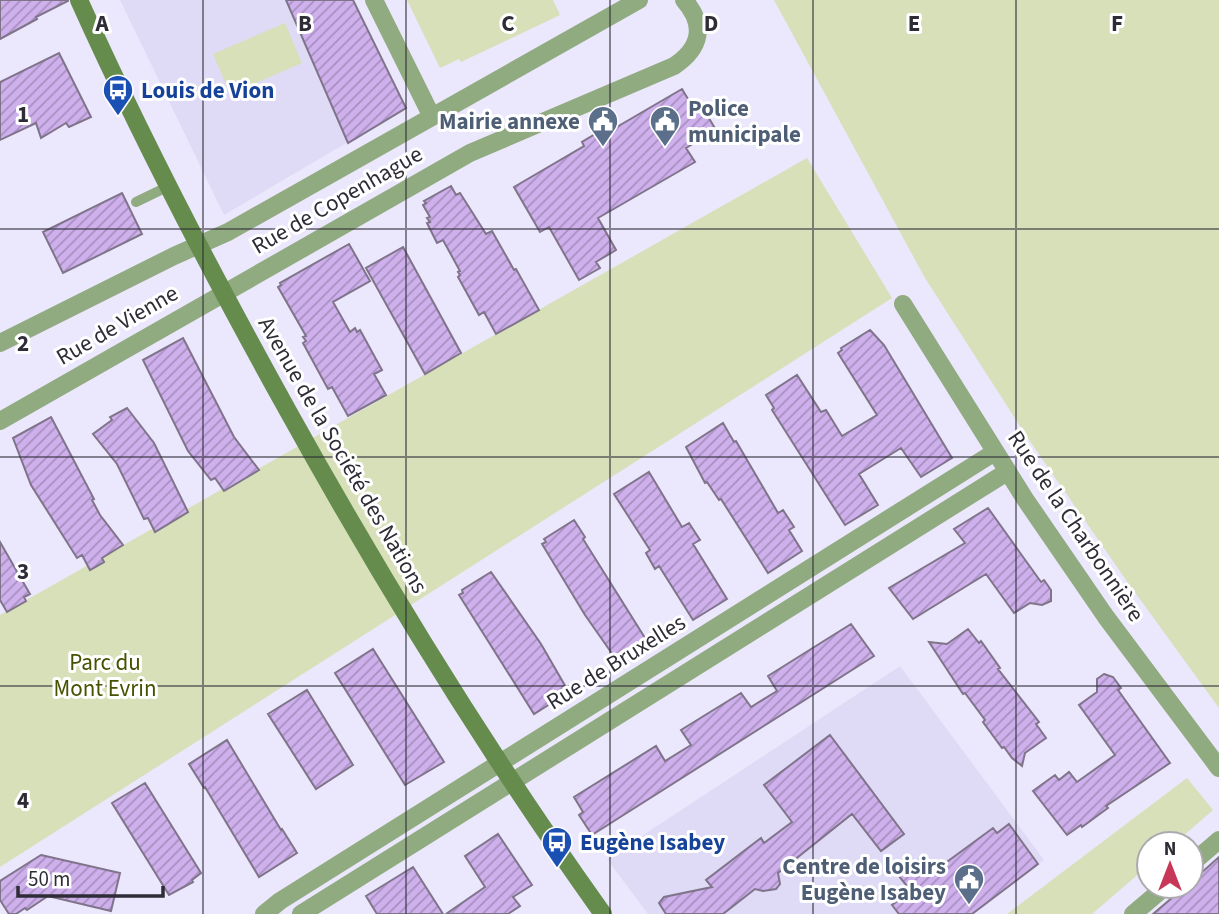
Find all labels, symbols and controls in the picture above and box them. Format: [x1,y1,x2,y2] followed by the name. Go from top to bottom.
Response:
[94,7,109,40] text: A
[298,7,312,40] text: B
[501,7,515,40] text: C
[704,7,718,40] text: D
[908,7,920,40] text: E
[1111,7,1123,40] text: F
[101,73,135,117] bus stop icon: Louis de Vion
[141,74,274,107] place label: Louis de Vion
[688,92,801,151] place label: Police municipale
[17,98,29,131] text: 1
[586,104,620,148] public building icon: Mairie annexe
[648,104,682,148] public building icon: Police municipale
[439,105,580,138] place label: Mairie annexe
[245,138,429,262] street label: Rue de Copenhague
[50,277,184,373] street label: Rue de Vienne
[250,311,436,599] street label: Avenue de la Société des Nations
[17,327,29,360] text: 2
[1000,424,1152,628] street label: Rue de la Charbonnière
[17,555,29,588] text: 3
[540,606,692,718] street label: Rue de Bruxelles
[54,646,157,705] park label: Parc du Mont Evrin
[17,784,29,817] text: 4
[540,825,574,869] bus stop icon: Eugène Isabey
[580,826,725,859] place label: Eugène Isabey
[1135,830,1205,900] north arrow
[1164,836,1176,863] text: N
[782,850,946,909] place label: Centre de loisirs Eugène Isabey
[18,855,163,899] scale bar
[952,862,986,906] public building icon: Centre de loisirs Eugène Isabey
[28,864,70,894] text: 50 m

